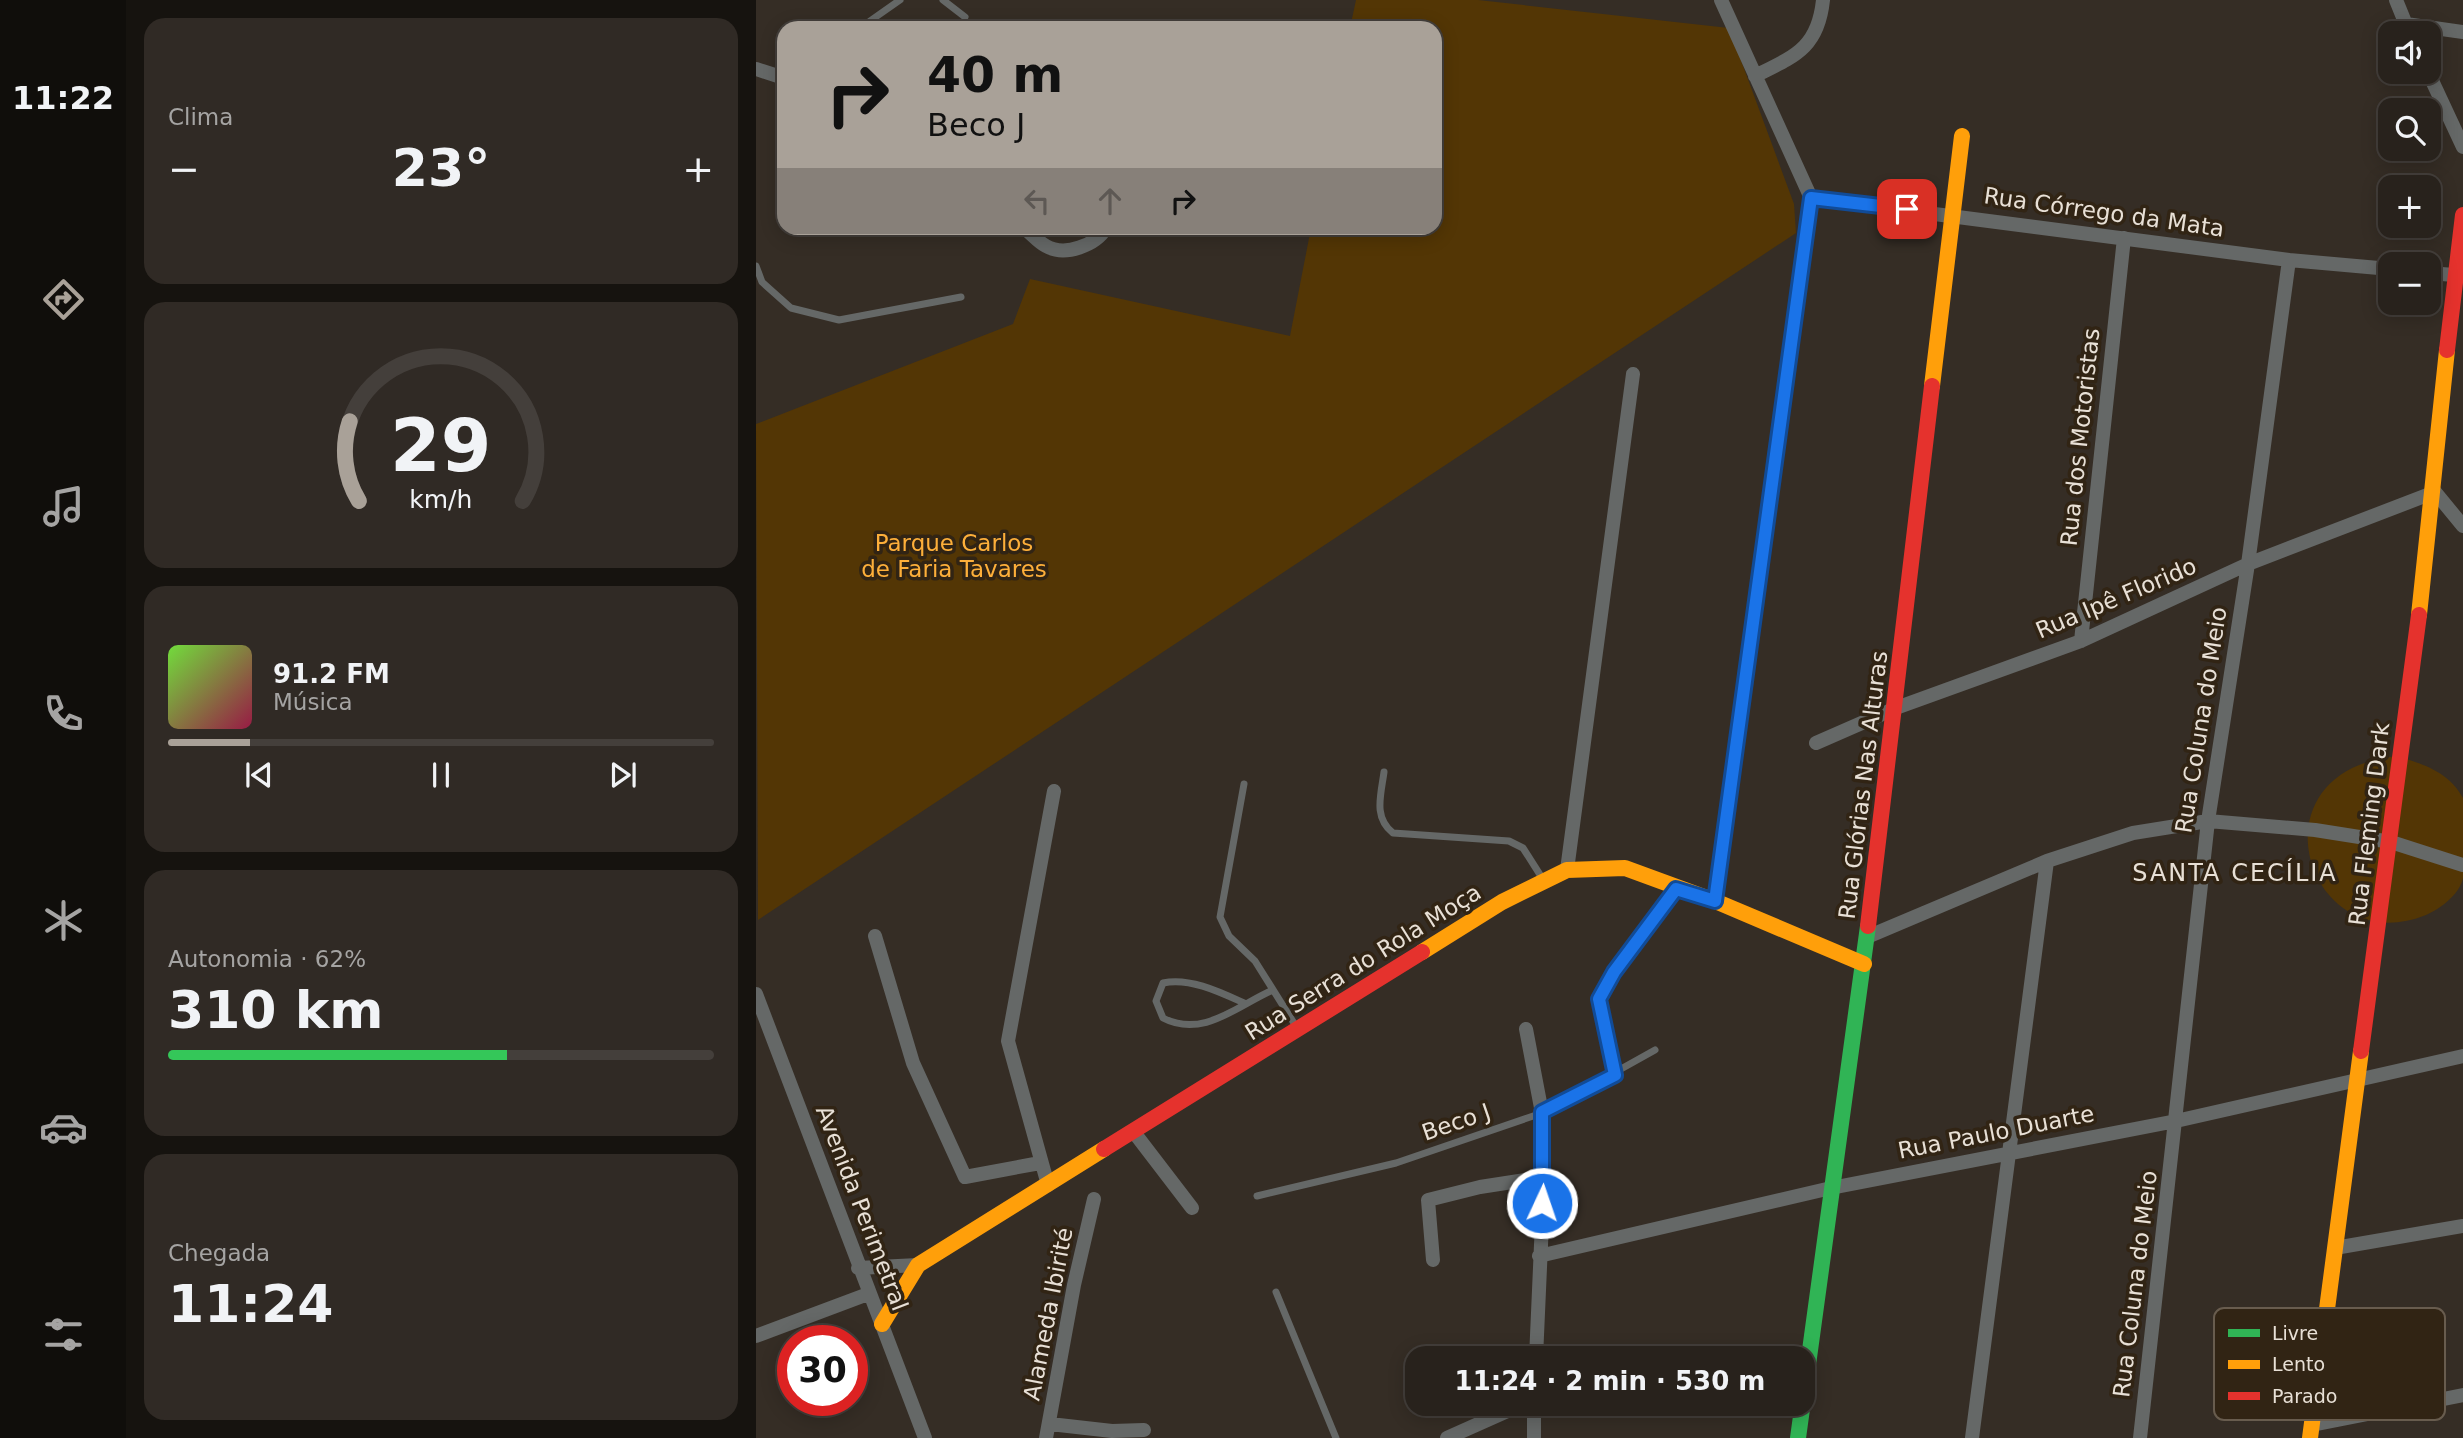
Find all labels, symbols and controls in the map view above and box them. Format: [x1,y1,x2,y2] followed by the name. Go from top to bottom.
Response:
[2378,21,2441,315] map controls
[2378,21,2441,84] button: sound
[927,47,1063,104] text: 40 m
[812,49,903,140] icon: right
[12,79,114,117] text: 11:22
[2378,98,2441,161] button: search
[168,104,233,130] text: Clima
[927,106,1025,144] text: Beco J
[392,138,490,198] text: 23°
[168,147,200,191] text: −
[682,147,714,191] text: +
[2378,175,2441,238] button: +
[1877,179,1937,239] pin
[1018,182,1056,220] icon: left
[1091,182,1129,220] icon: ahead
[1164,182,1202,220] icon: right
[1982,182,2226,242] street label: Rua Córrego da Mata
[1888,190,1926,228] icon: arrive
[2378,252,2441,315] button: −
[39,275,88,324] icon: directions
[2056,327,2104,547] street label: Rua dos Motoristas
[390,403,492,488] text: 29
[39,482,88,531] icon: music
[409,485,473,514] text: km/h
[861,530,1047,582] park label: Parque Carlos de Faria Tavares
[2032,552,2200,644] street label: Rua Ipê Florido
[2170,605,2232,835] street label: Rua Coluna do Meio
[1834,649,1892,921] street label: Rua Glórias Nas Alturas
[273,659,390,689] text: 91.2 FM
[39,689,88,738] icon: phone
[273,689,353,715] text: Música
[2344,720,2394,927] street label: Rua Fleming Dark
[240,756,278,794] icon: previous
[422,756,460,794] icon: pause
[604,756,642,794] icon: next
[2132,858,2338,887] district label: SANTA CECÍLIA
[1240,879,1486,1045] street label: Rua Serra do Rola Moça
[39,896,88,945] icon: climate
[168,946,366,972] text: Autonomia · 62%
[168,980,383,1040] text: 310 km
[1418,1098,1494,1146] street label: Beco J
[1896,1100,2096,1164] street label: Rua Paulo Duarte
[811,1102,913,1314] street label: Avenida Perimetral
[39,1103,88,1152] icon: car
[1505,1166,1579,1240] position arrow
[2108,1169,2162,1399] street label: Rua Coluna do Meio
[1018,1225,1078,1403] street label: Alameda Ibirité
[168,1240,270,1266] text: Chegada
[168,1274,334,1334] text: 11:24
[2214,1308,2445,1420] legend
[39,1310,88,1359] icon: filters
[2272,1322,2318,1344] text: Livre
[777,1325,868,1416] speed limit sign: 30
[2272,1353,2325,1375] text: Lento
[1455,1366,1765,1396] text: 11:24 · 2 min · 530 m
[2272,1385,2337,1407] text: Parado

